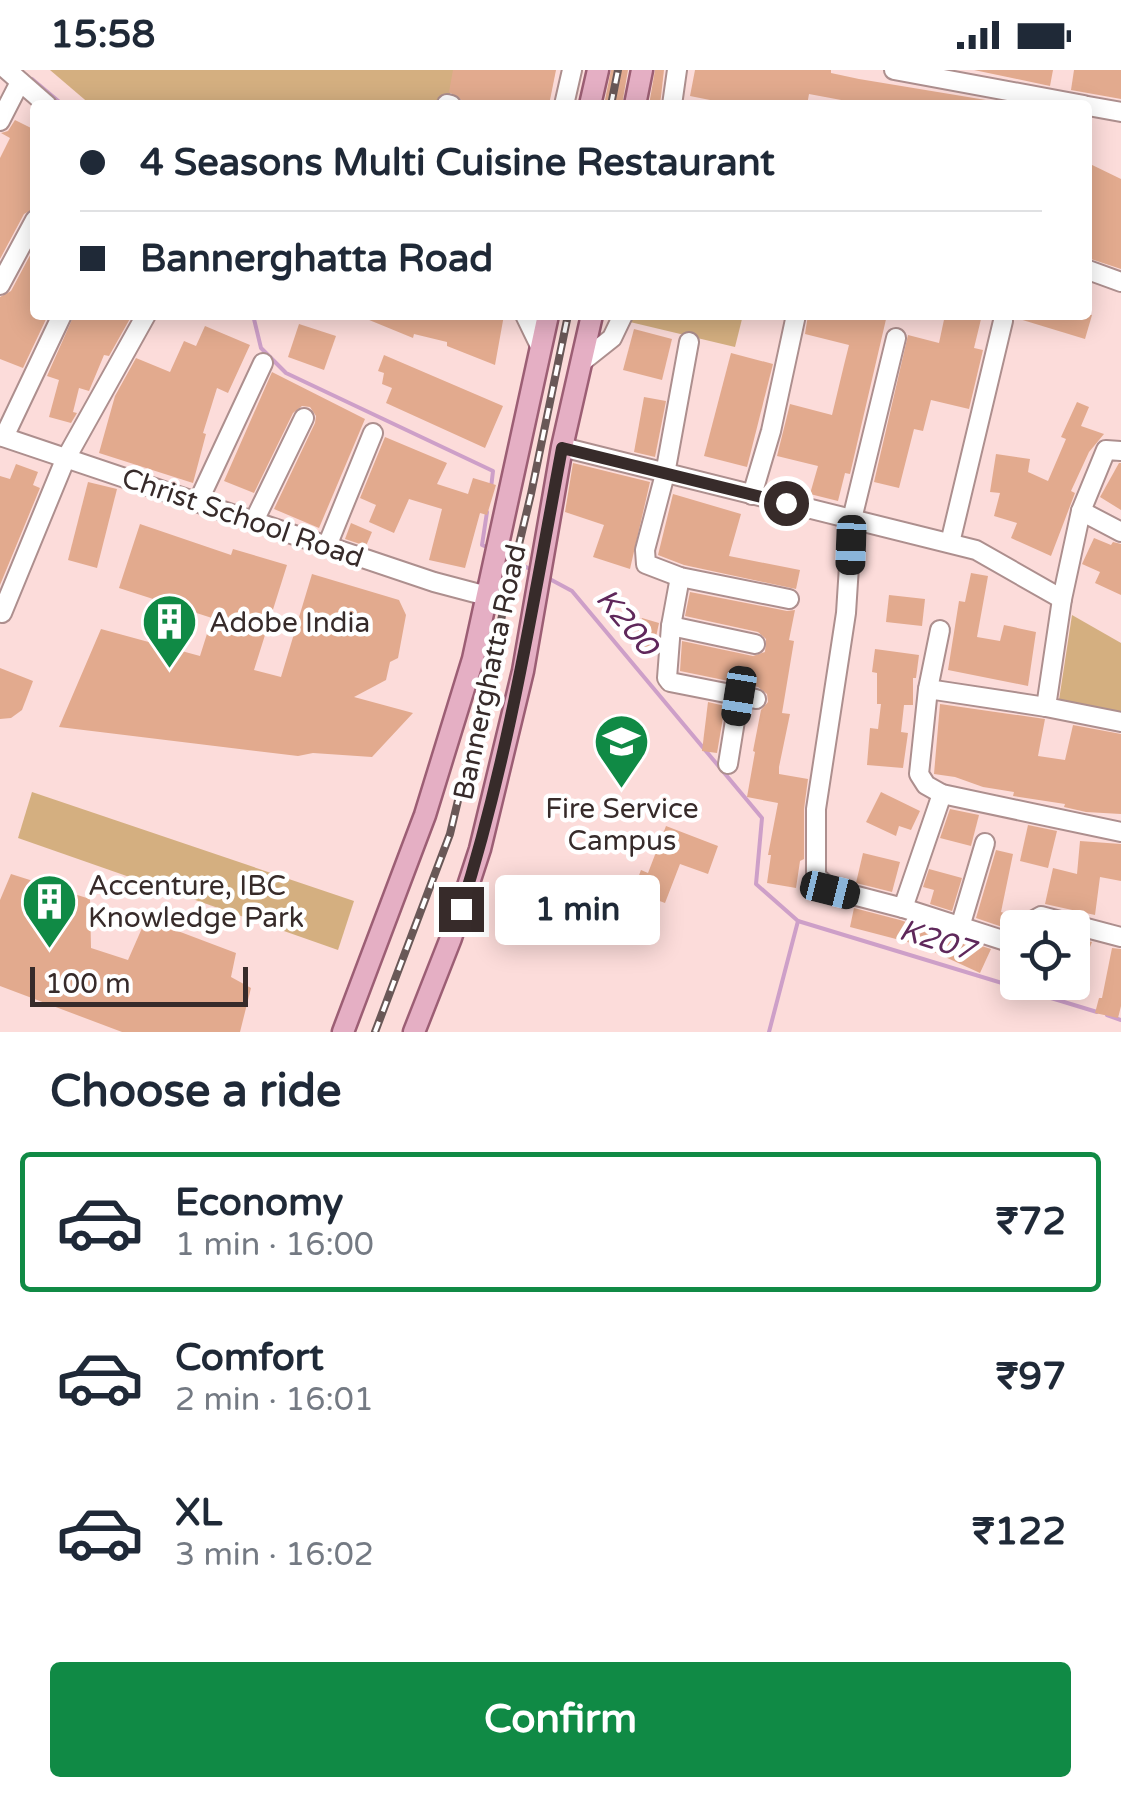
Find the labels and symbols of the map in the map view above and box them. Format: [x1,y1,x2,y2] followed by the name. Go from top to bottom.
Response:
[117,461,368,575] street label: Christ School Road
[764,481,809,526] route start
[835,514,867,576] car
[446,541,534,803] street label: Bannerghatta Road
[588,581,667,665] water label: K200
[140,592,200,671] building icon: Adobe India
[209,606,370,640] place label: Adobe India
[719,664,759,728] car
[592,712,652,791] school or university icon: Fire Service Campus
[545,792,699,858] place label: Fire Service Campus
[797,868,863,912] car
[88,869,304,935] place label: Accenture, IBC Knowledge Park
[19,871,79,950] building icon: Accenture, IBC Knowledge Park
[496,874,661,944] callout: 1 min
[439,887,484,932] route end
[895,912,983,971] water label: K207
[30,962,248,1006] scale bar

